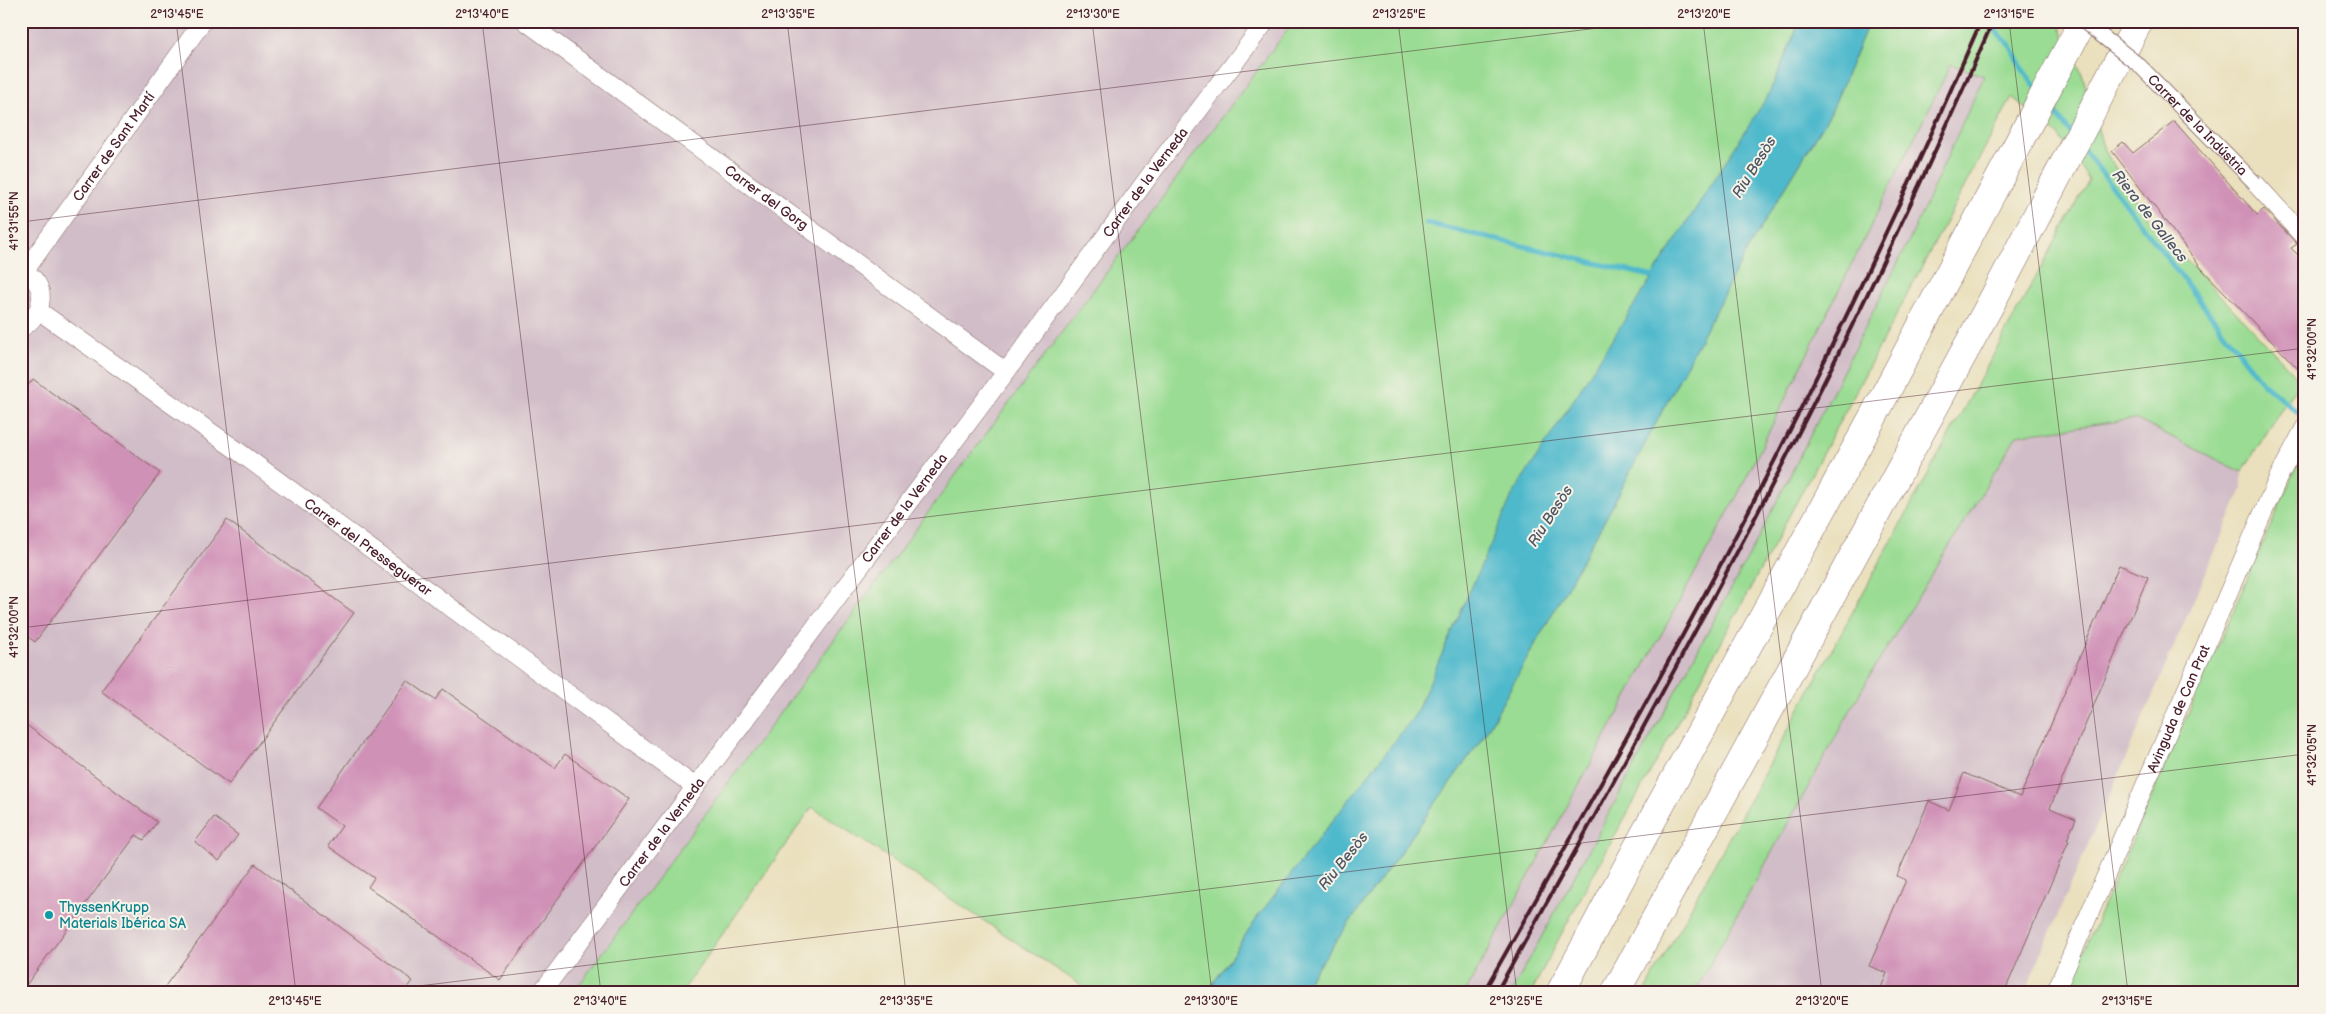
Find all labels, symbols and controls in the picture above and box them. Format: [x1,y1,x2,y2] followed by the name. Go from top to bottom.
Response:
[150,7,204,22] text: 2°13'45"E
[455,7,509,22] text: 2°13'40"E
[761,7,815,22] text: 2°13'35"E
[1066,7,1120,22] text: 2°13'30"E
[1372,7,1426,22] text: 2°13'25"E
[1677,7,1731,22] text: 2°13'20"E
[1984,7,2035,22] text: 2°13'15"E
[2144,71,2251,179] street label: Carrer de la Indústria
[69,88,159,205] street label: Carrer de Sant Martí
[1099,124,1192,241] street label: Carrer de la Verneda
[1728,132,1781,202] water label: Riu Besòs
[721,161,811,234] street label: Carrer del Gorg
[2107,166,2192,267] water label: Riera de Gallecs
[7,191,22,251] text: 41°31'55"N
[2305,318,2320,380] text: 41°32'00"N
[858,450,951,566] street label: Carrer de la Verneda
[1524,482,1577,550] water label: Riu Besòs
[301,495,436,600] street label: Carrer del Presseguerar
[7,596,22,658] text: 41°32'00"N
[2144,642,2214,775] street label: Avinguda de Can Prat
[2305,724,2320,786] text: 41°32'05"N
[615,774,708,891] street label: Carrer de la Verneda
[1314,828,1373,894] water label: Riu Besòs
[59,899,187,932] place label: ThyssenKrupp Materials Ibérica SA
[43,909,55,921] marker: ThyssenKrupp Materials Ibérica SA
[268,994,322,1009] text: 2°13'45"E
[573,994,627,1009] text: 2°13'40"E
[879,994,933,1009] text: 2°13'35"E
[1184,994,1238,1009] text: 2°13'30"E
[1489,994,1543,1009] text: 2°13'25"E
[1795,994,1849,1009] text: 2°13'20"E
[2102,994,2153,1009] text: 2°13'15"E

